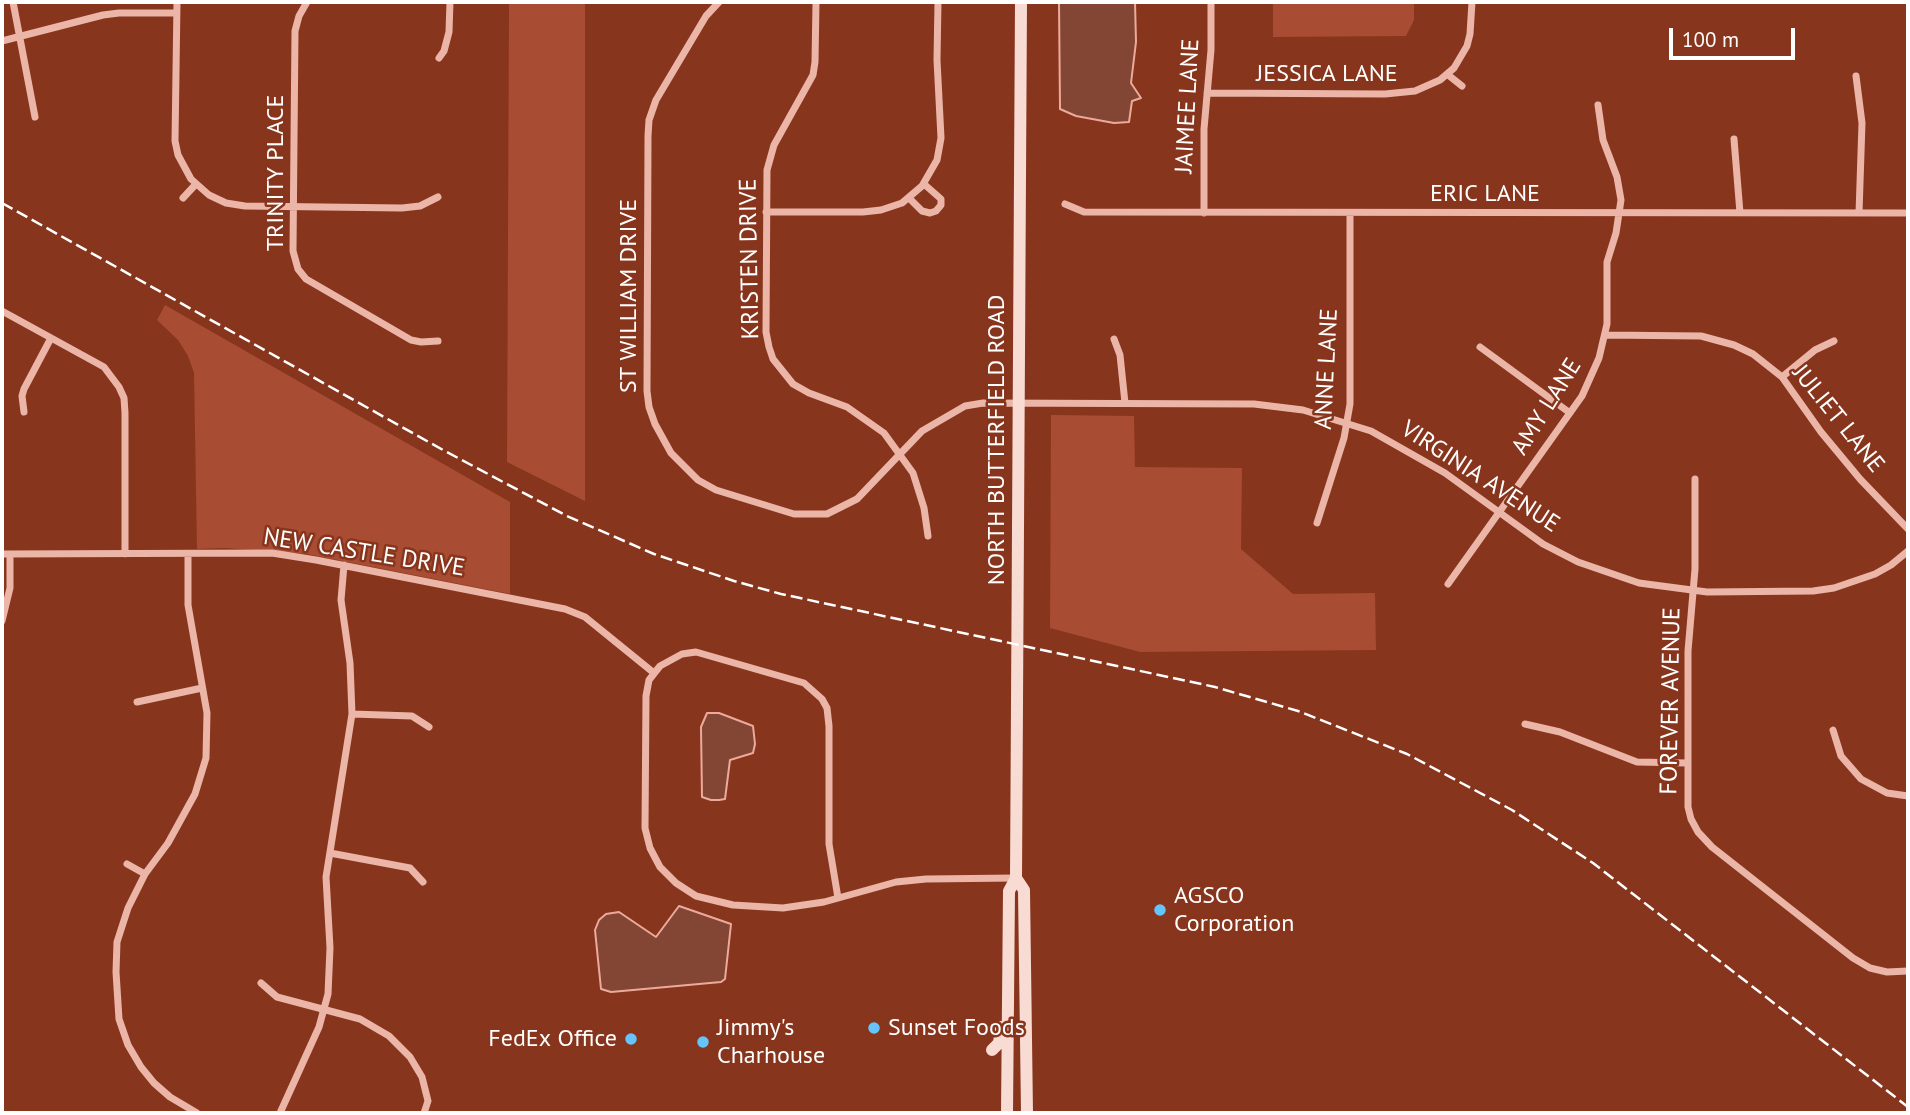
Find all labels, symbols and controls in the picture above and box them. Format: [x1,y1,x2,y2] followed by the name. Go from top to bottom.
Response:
[1672,14,1798,58] scale bar
[1682,26,1739,53] text: 100 m
[1170,38,1206,174] street label: JAIMEE LANE
[1256,60,1398,88] street label: JESSICA LANE
[262,95,290,251] street label: TRINITY PLACE
[734,178,766,340] street label: KRISTEN DRIVE
[1430,180,1540,208] street label: ERIC LANE
[615,199,643,393] street label: ST WILLIAM DRIVE
[983,295,1011,585] street label: NORTH BUTTERFIELD ROAD
[1309,308,1345,430] street label: ANNE LANE
[1506,353,1588,461] street label: AMY LANE
[1786,359,1890,479] street label: JULIET LANE
[1395,415,1565,539] street label: VIRGINIA AVENUE
[261,523,467,583] street label: NEW CASTLE DRIVE
[1655,607,1687,795] street label: FOREVER AVENUE
[1174,882,1294,938] place label: AGSCO Corporation
[1152,902,1168,918] marker: AGSCO Corporation
[717,1014,825,1070] place label: Jimmy's Charhouse
[888,1014,1025,1042] place label: Sunset Foods
[866,1020,882,1036] marker: Sunset Foods
[488,1025,617,1053] place label: FedEx Office
[623,1031,639,1047] marker: FedEx Office
[695,1034,711,1050] marker: Jimmy's Charhouse

